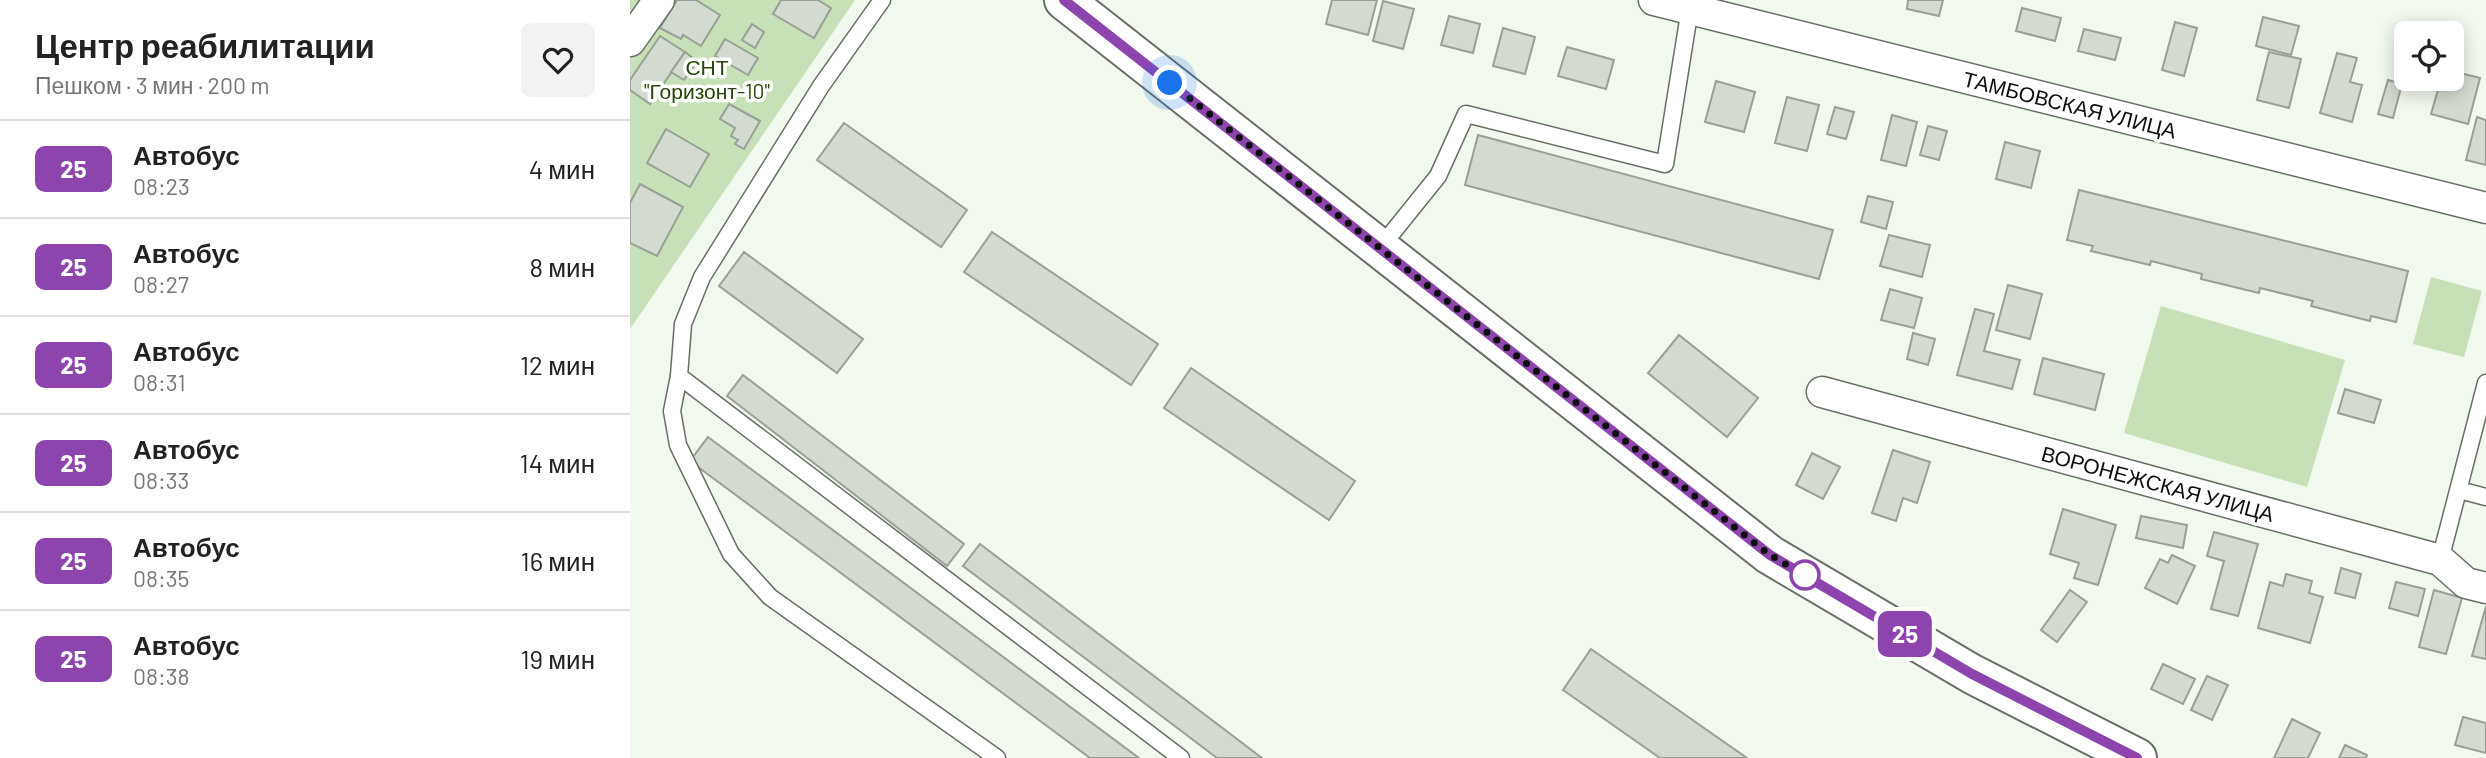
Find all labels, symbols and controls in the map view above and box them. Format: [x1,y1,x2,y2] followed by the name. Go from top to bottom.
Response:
[2394,21,2464,91] map controls
[2394,21,2464,91] button: locate
[521,23,595,97] button: heart
[35,25,375,65] text: Центр реабилитации
[644,54,770,103] park label: СНТ "Горизонт-10"
[1152,65,1187,100] your location
[1961,65,2179,143] street label: ТАМБОВСКАЯ УЛИЦА
[35,71,270,99] text: Пешком · 3 мин · 200 m
[133,139,240,170] text: Автобус
[529,153,595,184] text: 4 мин
[60,154,87,183] text: 25
[133,172,190,200] text: 08:23
[133,237,240,268] text: Автобус
[529,251,595,282] text: 8 мин
[60,252,87,281] text: 25
[133,270,189,298] text: 08:27
[133,335,240,366] text: Автобус
[520,349,595,380] text: 12 мин
[60,350,87,379] text: 25
[133,368,186,396] text: 08:31
[133,433,240,464] text: Автобус
[2039,440,2277,526] street label: ВОРОНЕЖСКАЯ УЛИЦА
[520,447,595,478] text: 14 мин
[60,448,87,477] text: 25
[133,466,189,494] text: 08:33
[133,531,240,562] text: Автобус
[521,545,595,576] text: 16 мин
[60,546,87,575] text: 25
[1790,560,1820,590] unlabelled marker
[133,564,189,592] text: 08:35
[1874,611,1936,657] line badge: 25
[1892,619,1918,648] text: 25
[133,629,240,660] text: Автобус
[520,643,595,674] text: 19 мин
[60,644,87,673] text: 25
[133,662,190,690] text: 08:38

